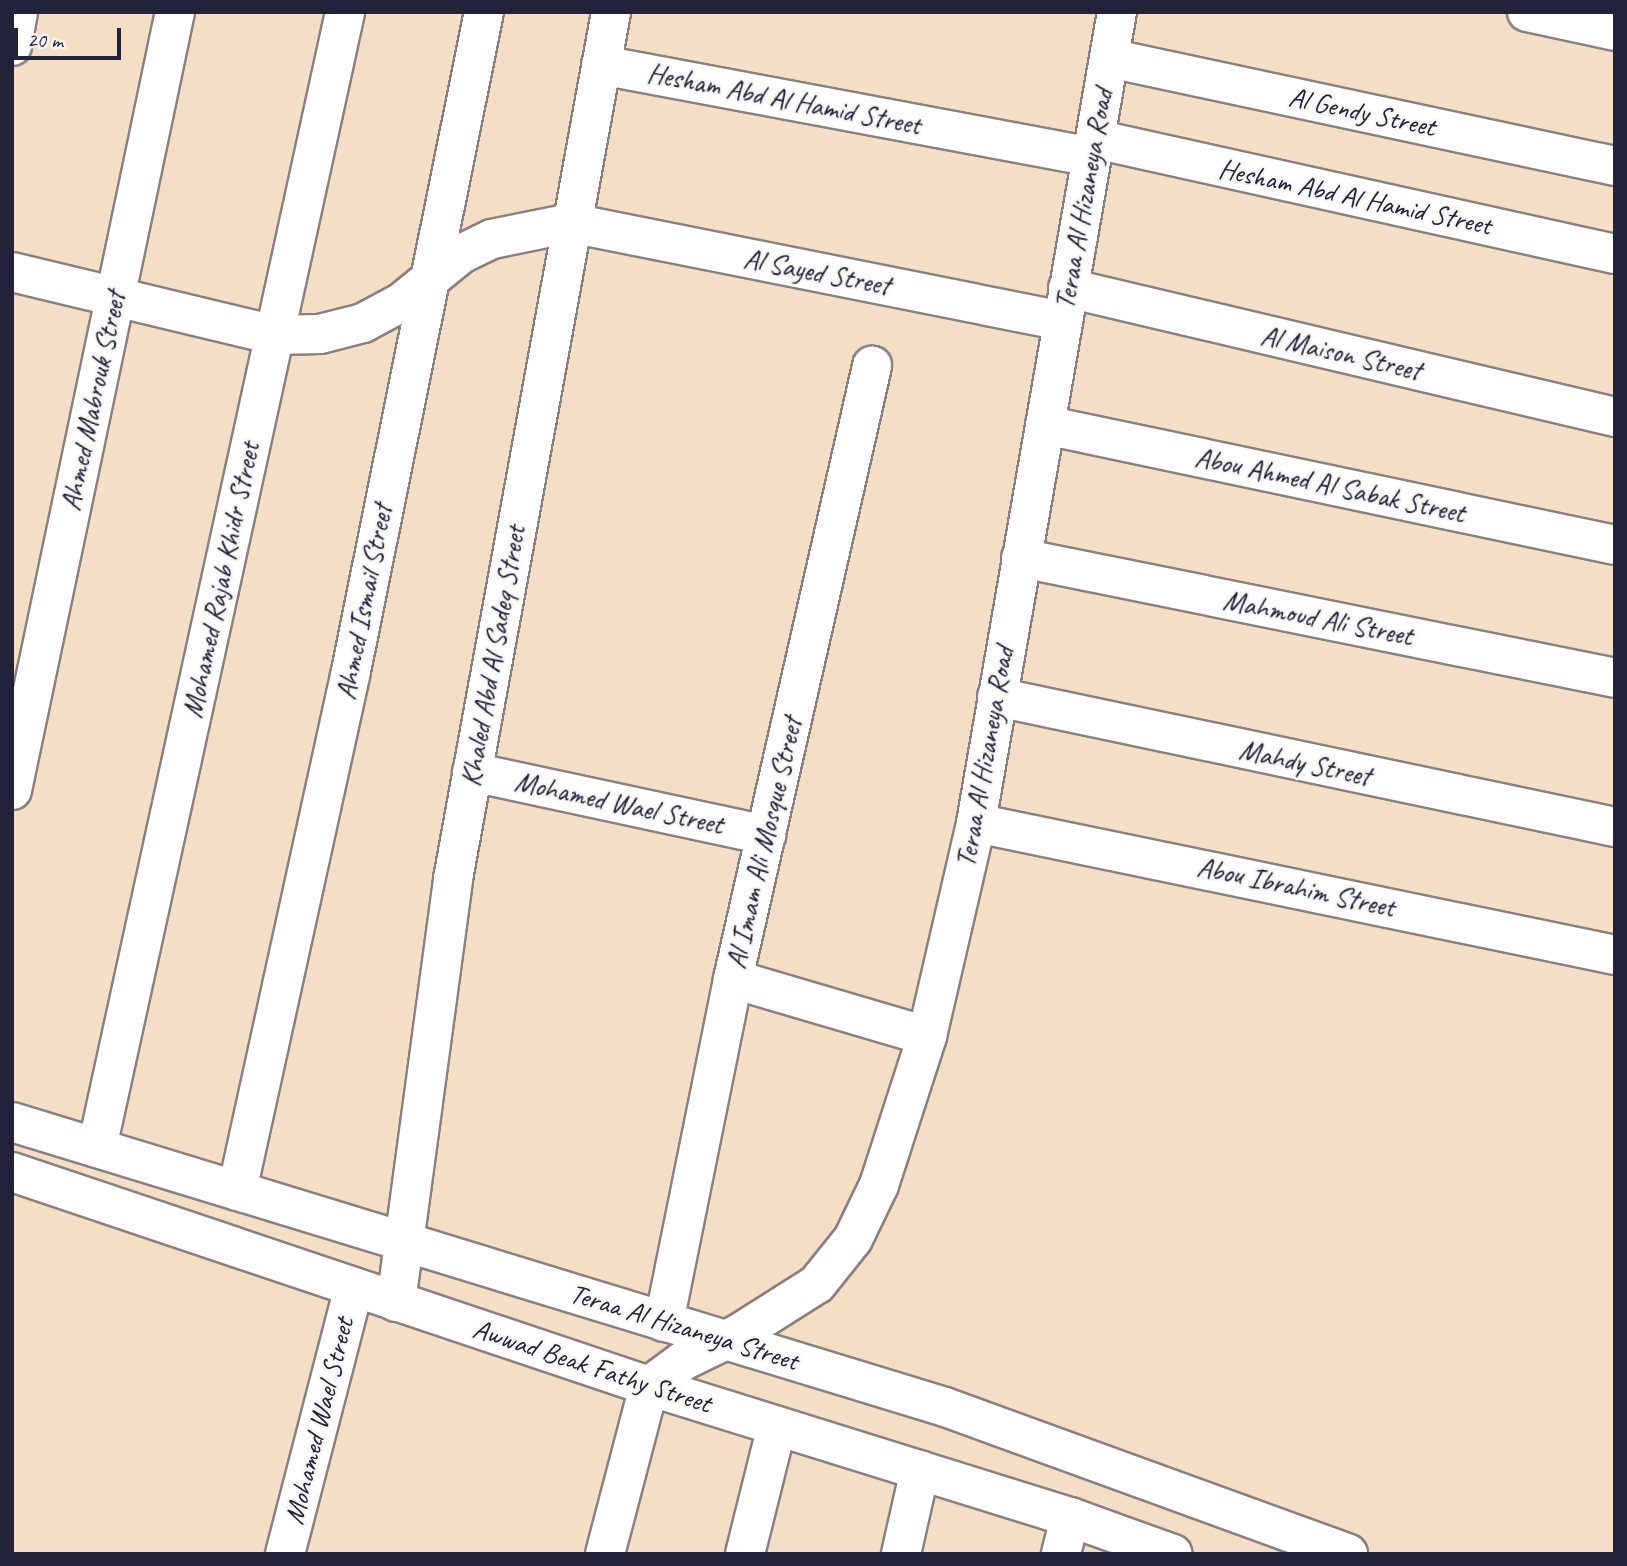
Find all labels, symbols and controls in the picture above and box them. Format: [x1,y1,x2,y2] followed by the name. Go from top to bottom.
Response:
[18,14,124,58] scale bar
[27,27,63,53] text: 20 m
[644,56,924,142] street label: Hesham Abd Al Hamid Street
[1286,80,1438,144] street label: Al Gendy Street
[1048,86,1120,312] street label: Teraa Al Hizaneya Road
[1216,152,1494,242] street label: Hesham Abd Al Hamid Street
[741,241,893,303] street label: Al Sayed Street
[53,288,133,514] street label: Ahmed Mabrouk Street
[1258,318,1424,388] street label: Al Maison Street
[175,438,267,722] street label: Mohamed Rajab Khidr Street
[1191,440,1469,530] street label: Abou Ahmed Al Sabak Street
[329,501,399,703] street label: Ahmed Ismail Street
[453,523,533,789] street label: Khaled Abd Al Sadeq Street
[1220,583,1416,653] street label: Mahmoud Ali Street
[949,644,1021,870] street label: Teraa Al Hizaneya Road
[719,714,809,972] street label: Al Imam Ali Mosque Street
[1236,733,1374,793] street label: Mahdy Street
[512,765,726,841] street label: Mohamed Wael Street
[1194,850,1398,924] street label: Abou Ibrahim Street
[566,1276,802,1378] street label: Teraa Al Hizaneya Street
[469,1312,715,1420] street label: Awwad Beak Fathy Street
[277,1314,361,1528] street label: Mohamed Wael Street

